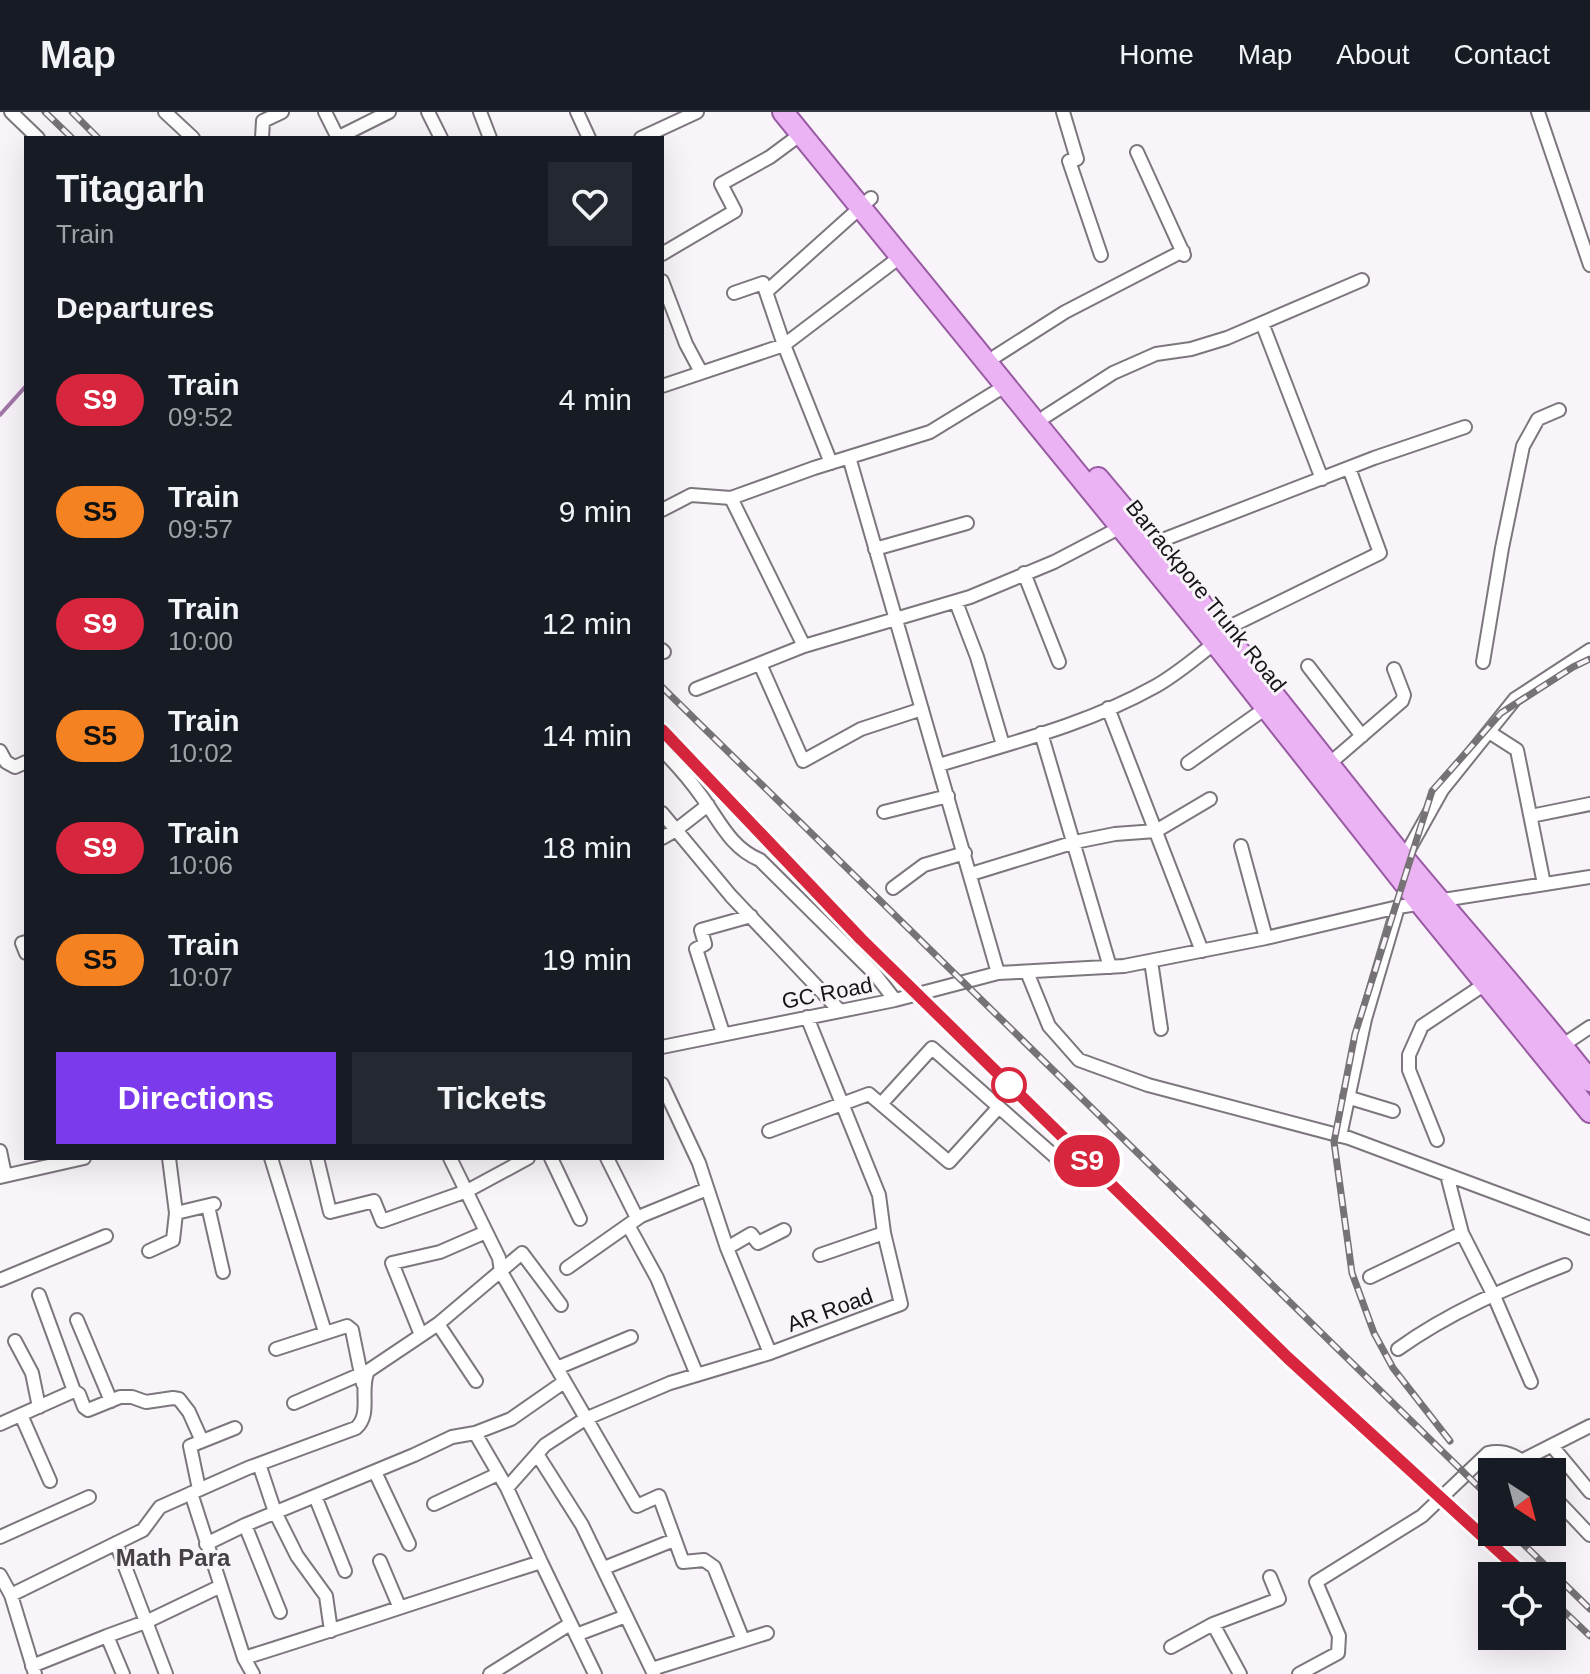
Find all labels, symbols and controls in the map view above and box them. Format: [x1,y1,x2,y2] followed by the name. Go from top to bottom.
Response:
[40,34,116,76] text: Map
[1119,39,1194,70] text: Home
[1238,39,1292,70] text: Map
[1336,39,1410,70] text: About
[1454,39,1550,70] text: Contact
[548,162,632,246] button: heart
[56,168,205,210] text: Titagarh
[56,219,114,249] text: Train
[56,291,214,324] text: Departures
[168,368,240,401] text: Train
[559,383,632,416] text: 4 min
[83,384,117,415] text: S9
[168,402,233,432] text: 09:52
[168,480,240,513] text: Train
[559,495,632,528] text: 9 min
[1121,495,1291,697] street label: Barrackpore Trunk Road
[83,496,117,527] text: S5
[168,514,233,544] text: 09:57
[168,592,240,625] text: Train
[542,607,632,640] text: 12 min
[83,608,117,639] text: S9
[168,626,233,656] text: 10:00
[168,704,240,737] text: Train
[542,719,632,752] text: 14 min
[83,720,117,751] text: S5
[168,738,233,768] text: 10:02
[168,816,240,849] text: Train
[542,831,632,864] text: 18 min
[83,832,117,863] text: S9
[168,850,233,880] text: 10:06
[168,928,240,961] text: Train
[542,943,632,976] text: 19 min
[83,944,117,975] text: S5
[168,962,233,992] text: 10:07
[780,972,874,1014] street label: GC Road
[56,1052,336,1144] button: Directions
[352,1052,632,1144] button: Tickets
[992,1068,1026,1102] unlabelled marker
[1051,1135,1123,1187] line badge: S9
[1070,1145,1104,1176] text: S9
[784,1283,876,1337] street label: AR Road
[1478,1458,1566,1546] north arrow
[1478,1458,1566,1650] map controls
[116,1544,231,1571] district label: Math Para
[1478,1562,1566,1650] button: locate

